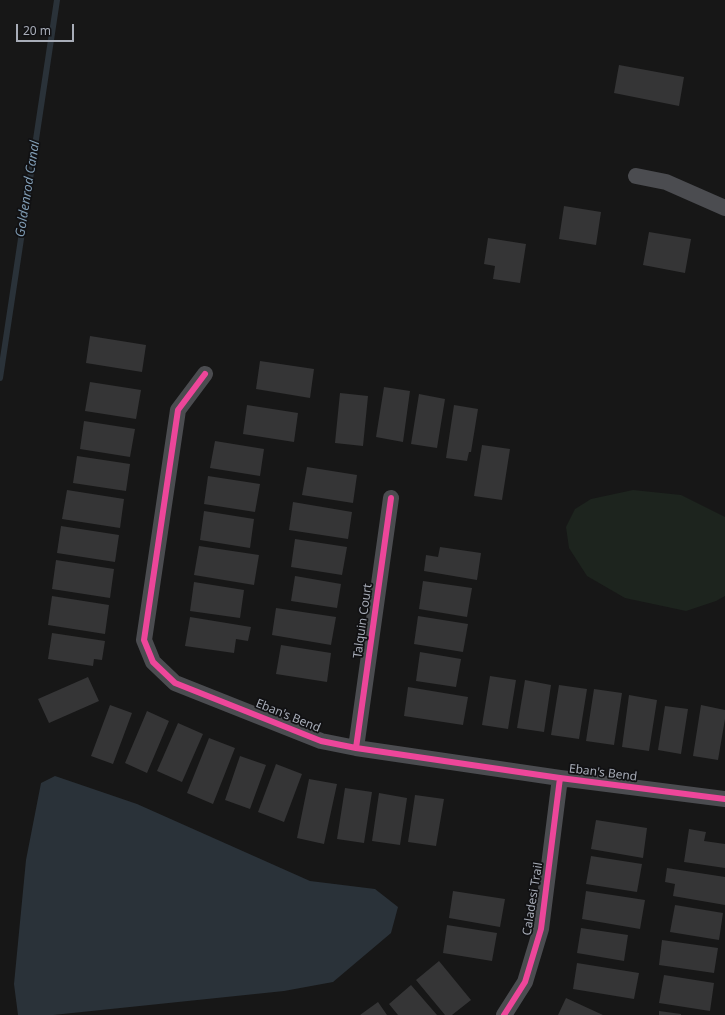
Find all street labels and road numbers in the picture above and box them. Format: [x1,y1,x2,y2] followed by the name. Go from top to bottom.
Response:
[351,583,375,659] street label: Talquin Court
[253,696,323,736] street label: Eban's Bend
[568,762,638,784] street label: Eban's Bend
[520,861,546,937] street label: Caladesi Trail

